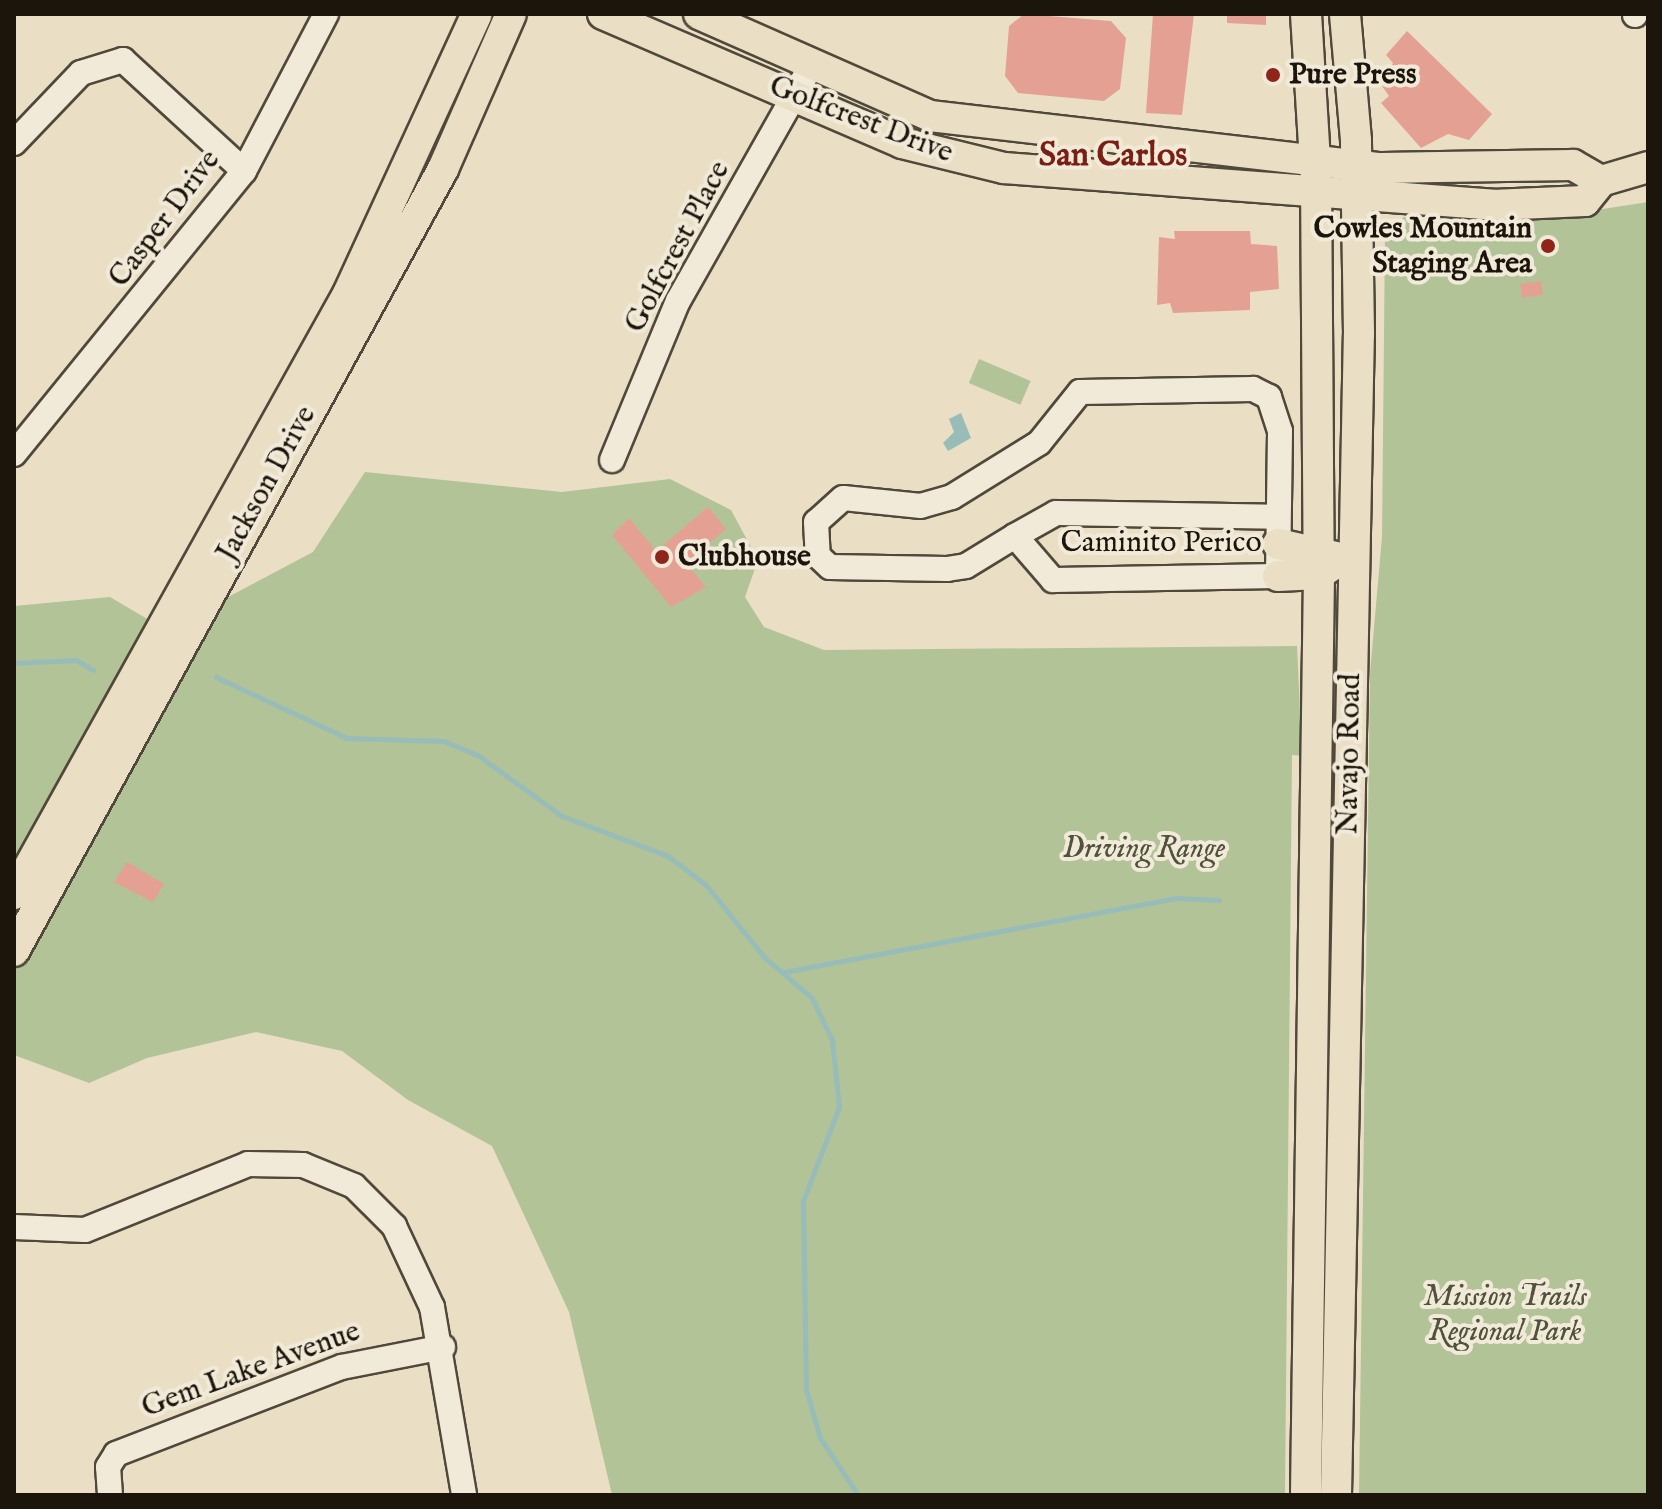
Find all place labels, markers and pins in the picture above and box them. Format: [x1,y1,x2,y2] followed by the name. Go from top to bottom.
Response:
[1289,57,1416,93] place label: Pure Press
[1264,66,1282,84] marker: Pure Press
[1314,211,1532,282] place label: Cowles Mountain Staging Area
[1539,237,1557,255] marker: Cowles Mountain Staging Area
[678,539,811,575] place label: Clubhouse
[653,548,671,566] marker: Clubhouse

